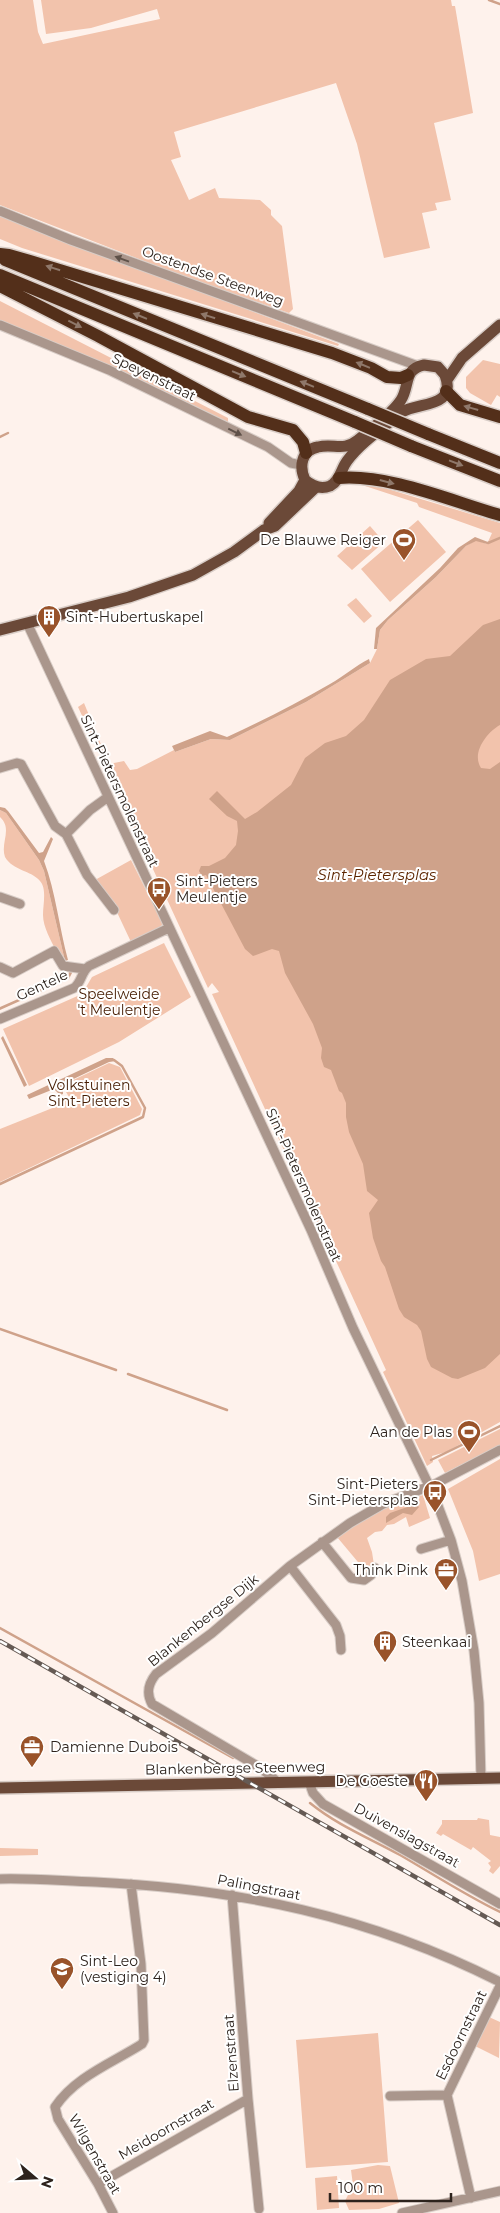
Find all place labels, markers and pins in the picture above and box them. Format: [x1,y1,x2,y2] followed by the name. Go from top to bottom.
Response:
[391,527,417,561] sports icon: De Blauwe Reiger
[260,531,386,549] place label: De Blauwe Reiger
[36,604,62,638] building icon: Sint-Hubertuskapel
[66,608,203,626] place label: Sint-Hubertuskapel
[176,872,257,906] place label: Sint-Pieters Meulentje
[146,876,172,910] bus stop icon: Sint-Pieters Meulentje
[456,1419,482,1453] sports icon: Aan de Plas
[370,1423,452,1441] place label: Aan de Plas
[308,1475,418,1509] place label: Sint-Pieters Sint-Pietersplas
[422,1479,448,1513] bus stop icon: Sint-Pieters Sint-Pietersplas
[433,1557,459,1591] office icon: Think Pink
[354,1561,429,1579] place label: Think Pink
[372,1629,398,1663] building icon: Steenkaai
[402,1633,471,1651] place label: Steenkaai
[19,1734,45,1768] office icon: Damienne Dubois
[50,1738,178,1756] place label: Damienne Dubois
[413,1768,439,1802] restaurant icon: De Goeste
[336,1772,408,1790] place label: De Goeste
[80,1952,167,1986] place label: Sint-Leo (vestiging 4)
[49,1956,75,1990] school or university icon: Sint-Leo (vestiging 4)

